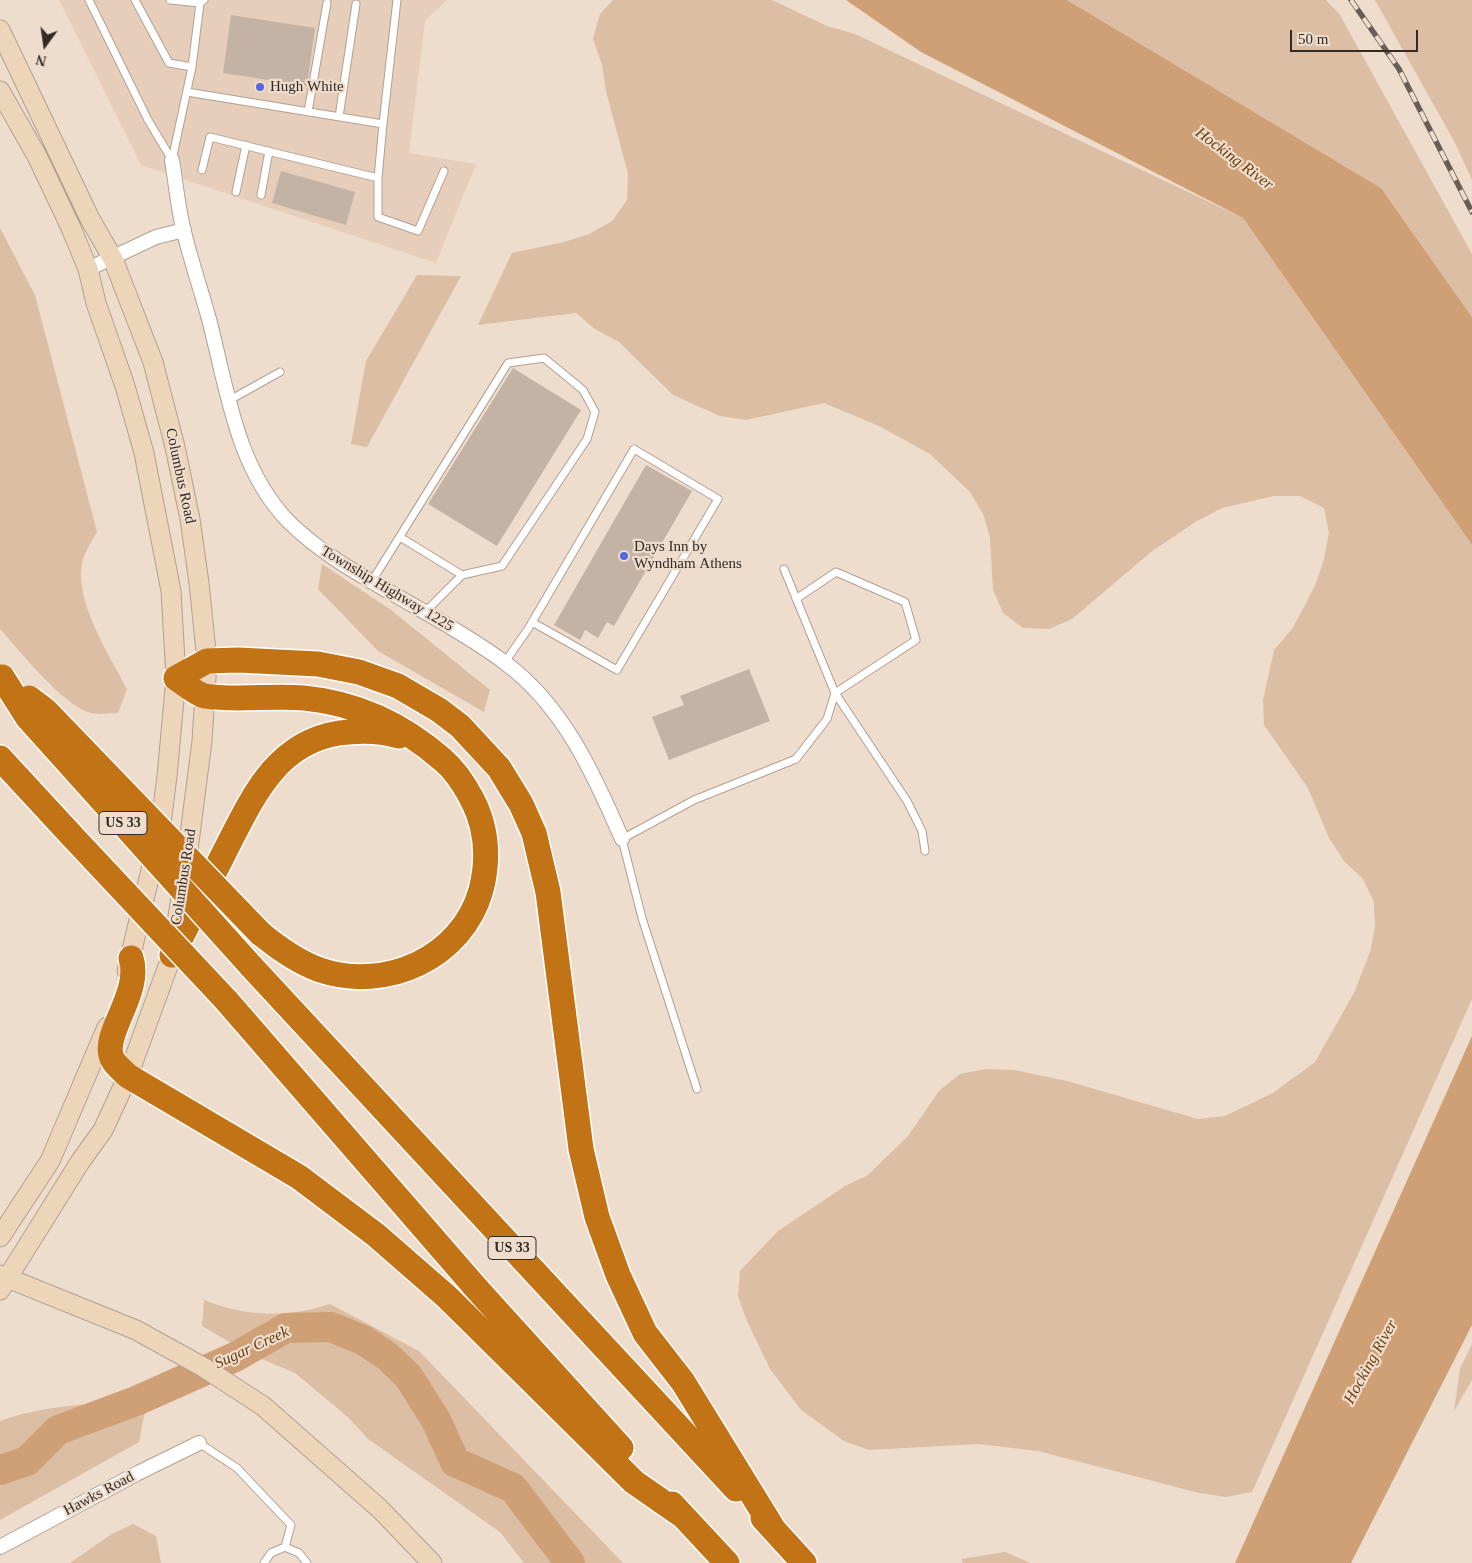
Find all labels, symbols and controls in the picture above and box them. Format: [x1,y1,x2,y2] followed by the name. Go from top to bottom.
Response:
[20,20,70,70] north arrow
[1292,20,1420,52] scale bar
[1298,31,1328,47] text: 50 m
[35,52,48,69] text: N
[270,78,344,96] place label: Hugh White
[254,81,266,93] marker: Hugh White
[1191,123,1277,195] water label: Hocking River
[161,427,199,525] street label: Columbus Road
[634,538,742,573] place label: Days Inn by Wyndham Athens
[317,542,457,636] street label: Township Highway 1225
[618,550,630,562] marker: Days Inn by Wyndham Athens
[99,811,147,834] road number: US 33
[168,828,200,926] street label: Columbus Road
[488,1236,536,1260] road number: US 33
[1340,1317,1402,1407] water label: Hocking River
[212,1322,292,1374] water label: Sugar Creek
[61,1468,137,1520] street label: Hawks Road

